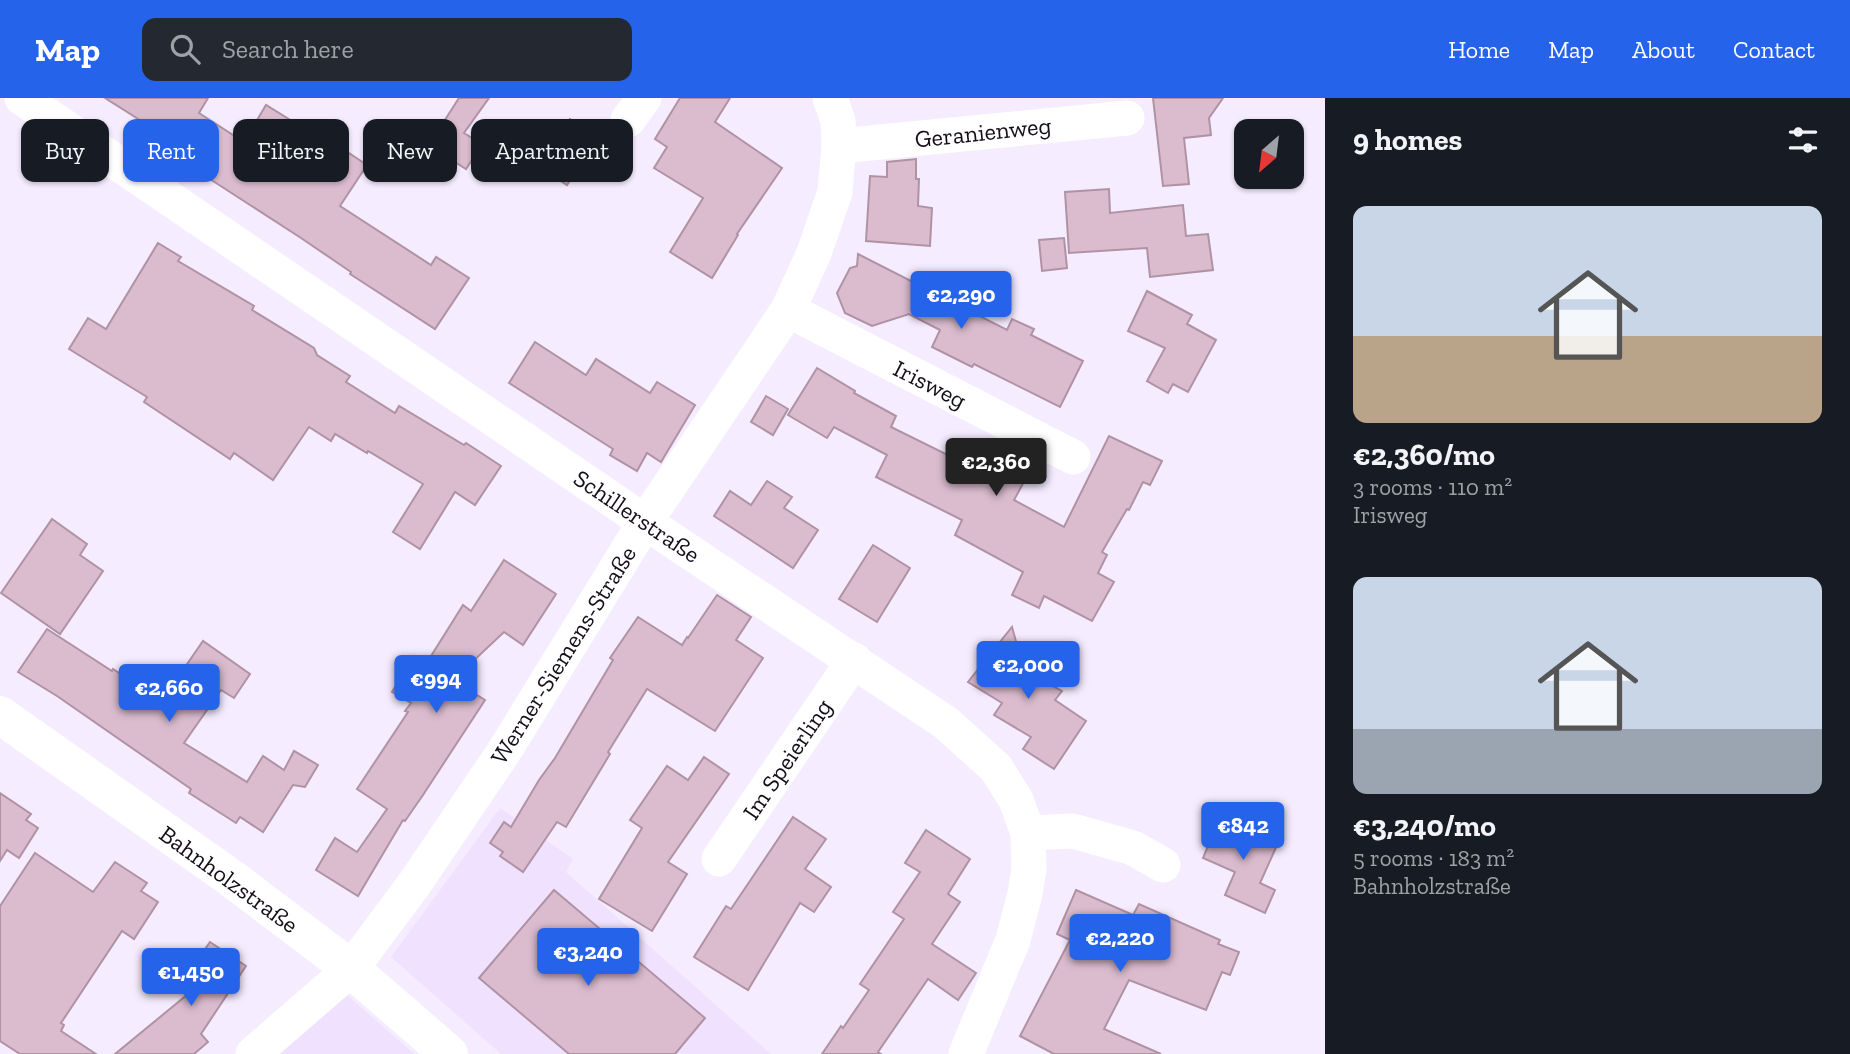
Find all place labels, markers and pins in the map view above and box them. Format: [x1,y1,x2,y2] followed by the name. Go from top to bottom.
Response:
[904,272,1018,331] pin: €2,290
[939,438,1053,498] pin: €2,360
[971,642,1085,701] pin: €2,000
[395,656,477,715] pin: €994
[112,664,226,724] pin: €2,660
[1202,802,1284,862] pin: €842
[1063,914,1177,974] pin: €2,220
[531,928,645,988] pin: €3,240
[134,948,248,1008] pin: €1,450

